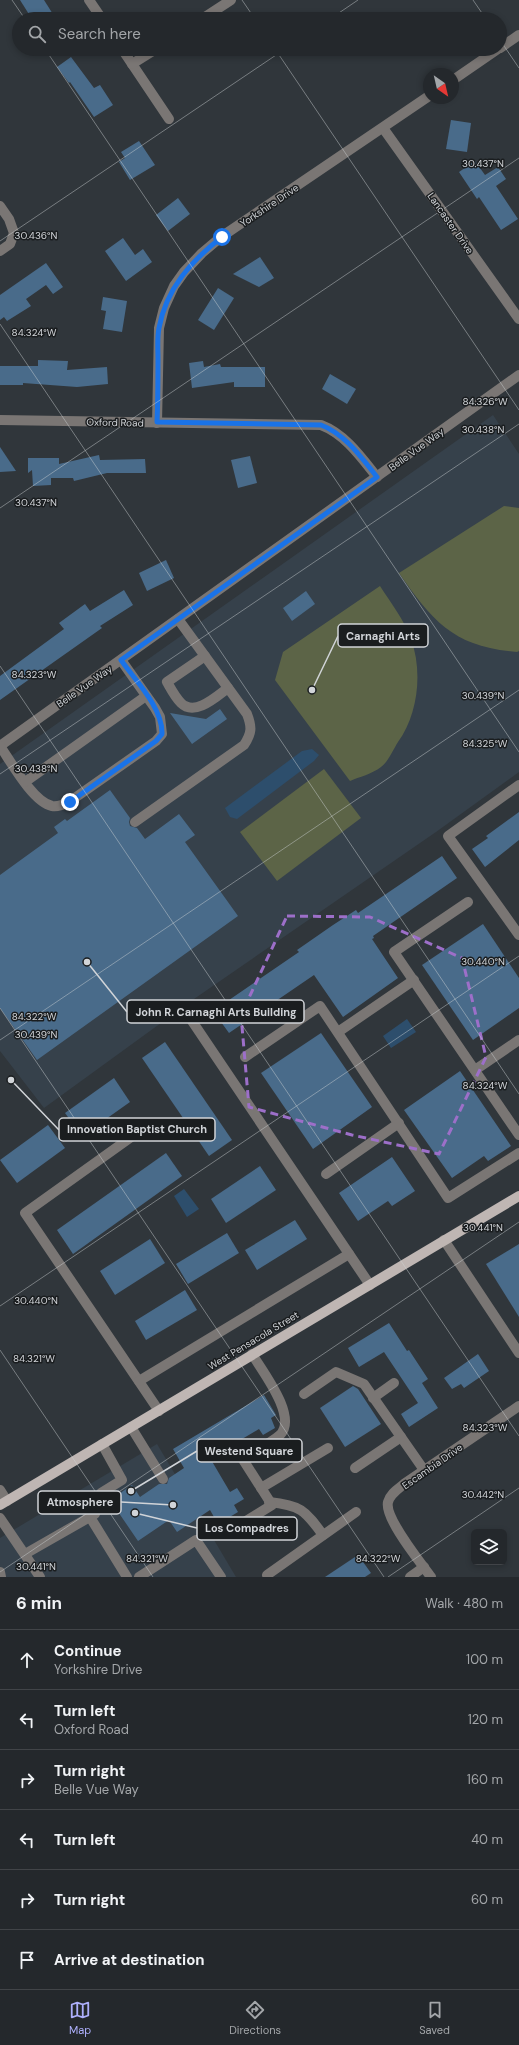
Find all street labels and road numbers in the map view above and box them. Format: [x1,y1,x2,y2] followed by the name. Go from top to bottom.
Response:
[237,181,301,230] street label: Yorkshire Drive
[425,190,477,257] street label: Lancaster Drive
[86,415,144,430] street label: Oxford Road
[386,425,447,474] street label: Belle Vue Way
[54,662,115,710] street label: Belle Vue Way
[205,1308,301,1373] street label: West Pensacola Street
[399,1440,465,1492] street label: Escambia Drive

